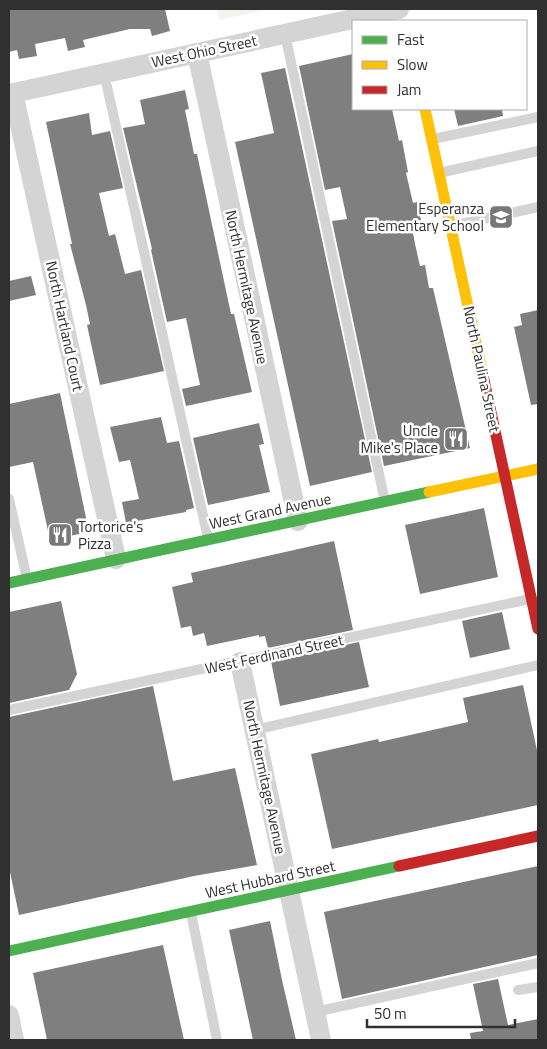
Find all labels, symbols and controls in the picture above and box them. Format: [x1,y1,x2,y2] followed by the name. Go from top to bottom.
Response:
[352,20,527,110] legend
[149,28,260,73] street label: West Ohio Street
[397,28,425,51] text: Fast
[397,53,428,76] text: Slow
[397,78,421,101] text: Jam
[366,197,484,237] place label: Esperanza Elementary School
[488,204,514,230] school or university icon: Esperanza Elementary School
[219,208,275,366] street label: North Hermitage Avenue
[40,259,90,394] street label: North Hartland Court
[457,304,507,435] street label: North Paulina Street
[361,419,438,459] place label: Uncle Mike's Place
[443,426,469,452] restaurant icon: Uncle Mike's Place
[207,487,333,535] street label: West Grand Avenue
[78,515,143,555] place label: Tortorice's Pizza
[47,522,73,548] restaurant icon: Tortorice's Pizza
[203,628,346,680] street label: West Ferdinand Street
[237,698,293,856] street label: North Hermitage Avenue
[203,854,338,904] street label: West Hubbard Street
[367,996,514,1028] scale bar
[374,1002,407,1025] text: 50 m

